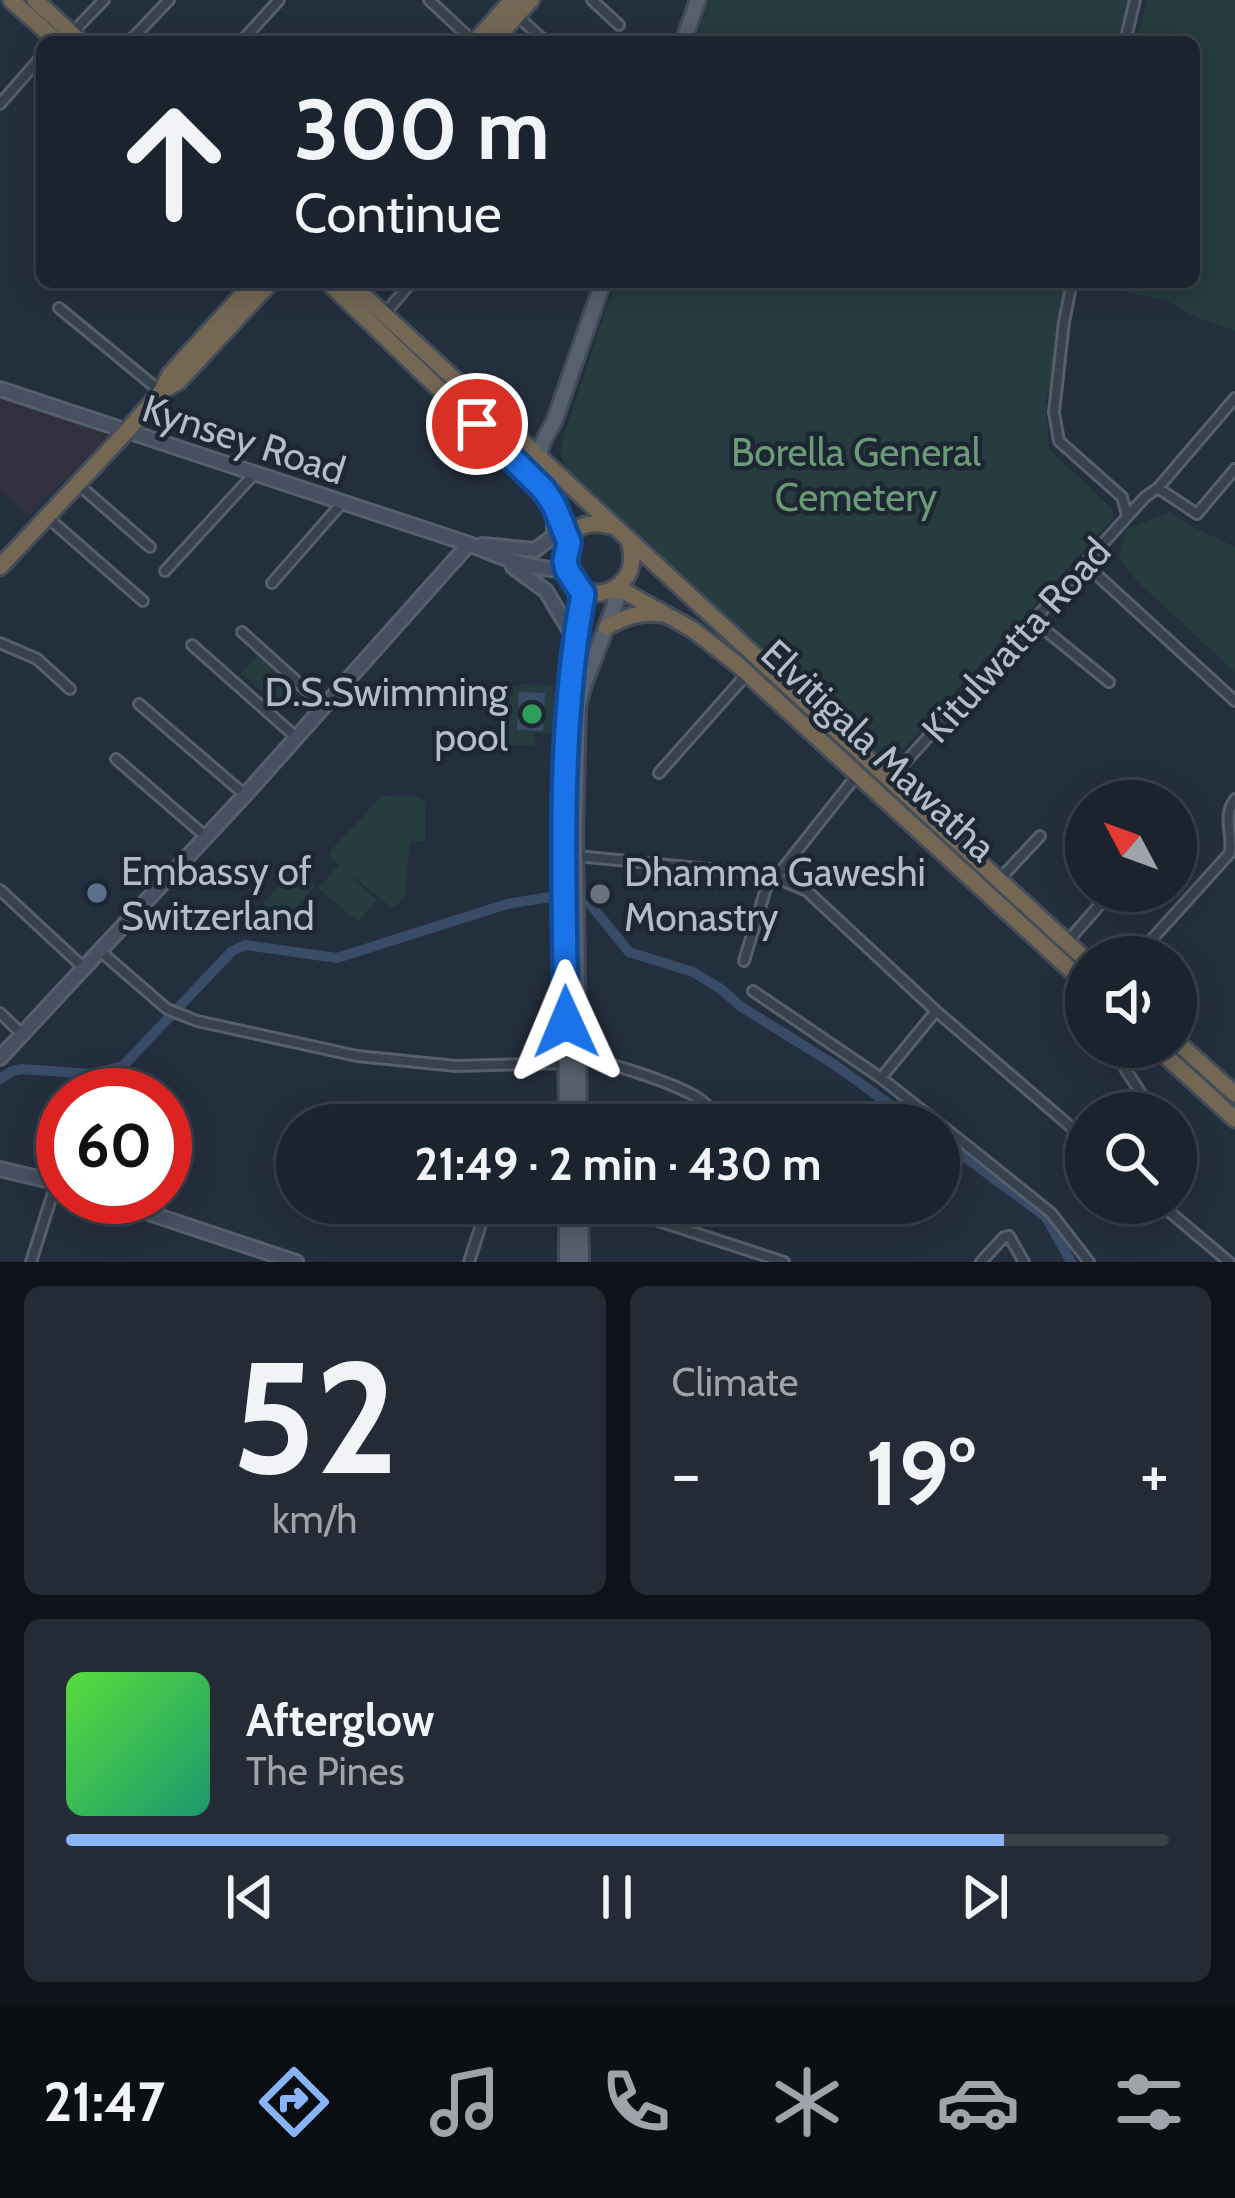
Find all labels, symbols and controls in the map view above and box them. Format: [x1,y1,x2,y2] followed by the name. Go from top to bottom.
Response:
[294,78,550,180] text: 300 m
[96,84,252,240] icon: ahead
[294,180,502,246] text: Continue
[426,373,528,475] pin
[137,384,351,494] street label: Kynsey Road
[444,391,510,457] icon: arrive
[731,428,981,521] park label: Borella General Cemetery
[912,528,1120,752] street label: Kitulwatta Road
[752,629,1006,871] street label: Elvitigala Mawatha
[264,668,509,761] place label: D.S.Swimming pool
[519,701,545,727] marker: D.S.Swimming pool
[1065,780,1197,912] north arrow
[1065,780,1197,1224] map controls
[121,847,315,940] place label: Embassy of Switzerland
[624,848,926,941] place label: Dhamma Gaweshi Monastry
[84,880,110,906] marker: Embassy of Switzerland
[587,881,613,907] marker: Dhamma Gaweshi Monastry
[1065,936,1197,1068] button: sound
[503,959,629,1085] position arrow
[36,1068,192,1224] speed limit sign: 60
[1065,1092,1197,1224] button: search
[415,1137,821,1191] text: 21:49 · 2 min · 430 m
[232,1322,398,1512] text: 52
[672,1358,798,1406] text: Climate
[865,1418,975,1528] text: 19°
[672,1433,701,1514] text: −
[1140,1433,1169,1514] text: +
[272,1495,357,1543] text: km/h
[246,1693,434,1747] text: Afterglow
[246,1747,405,1795] text: The Pines
[217,1864,283,1930] icon: previous
[584,1864,650,1930] icon: pause
[952,1864,1018,1930] icon: next
[252,2060,336,2144] icon: directions
[423,2060,507,2144] icon: music
[594,2060,678,2144] icon: phone
[765,2060,849,2144] icon: climate
[936,2060,1020,2144] icon: car
[1107,2060,1191,2144] icon: filters
[44,2069,165,2135] text: 21:47

